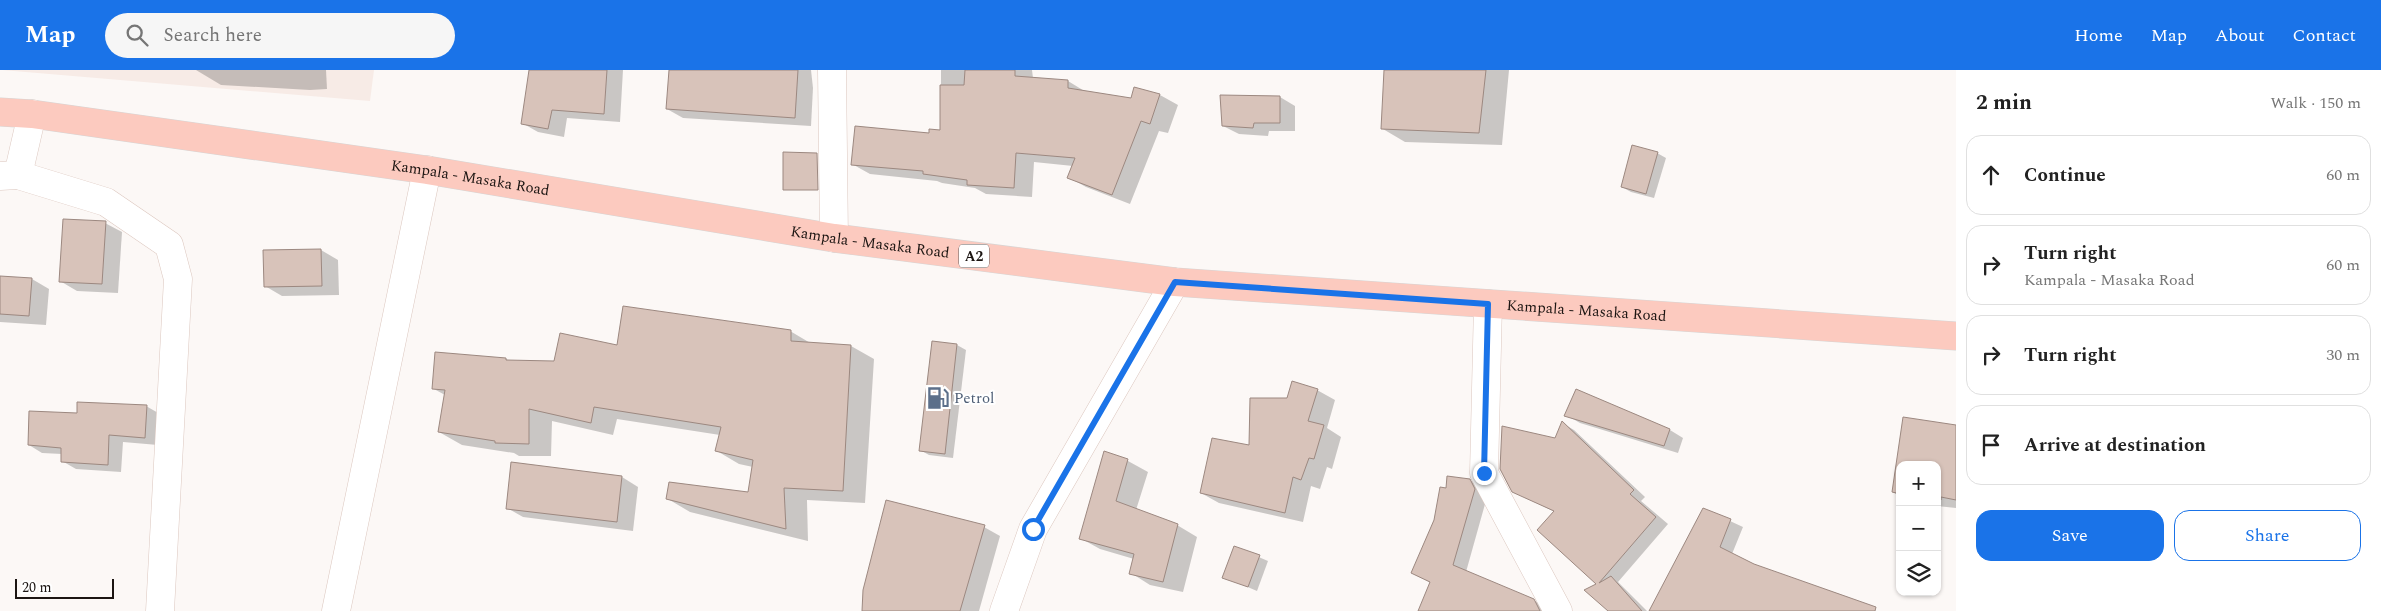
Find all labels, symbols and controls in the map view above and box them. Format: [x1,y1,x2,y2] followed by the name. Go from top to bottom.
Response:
[105,13,455,58] search box
[25,17,75,53] text: Map
[123,21,151,49] icon: search
[163,21,262,50] text: Search here
[2074,22,2123,49] text: Home
[2151,22,2187,49] text: Map
[2215,22,2265,49] text: About
[2293,22,2356,49] text: Contact
[1976,87,2032,119] text: 2 min
[2270,91,2361,115] text: Walk · 150 m
[390,154,551,202] street label: Kampala - Masaka Road
[1977,161,2005,189] icon: ahead
[2024,161,2106,190] text: Continue
[2326,163,2360,187] text: 60 m
[789,220,951,265] street label: Kampala - Masaka Road
[2024,239,2117,268] text: Turn right
[959,245,989,268] road number: A2
[1977,251,2005,279] icon: right
[2326,253,2360,277] text: 60 m
[2024,268,2195,292] text: Kampala - Masaka Road
[1506,294,1667,328] street label: Kampala - Masaka Road
[1977,341,2005,369] icon: right
[2024,341,2117,370] text: Turn right
[2326,343,2360,367] text: 30 m
[925,385,951,411] fuel station icon: Petrol
[954,387,994,410] place label: Petrol
[1977,431,2005,459] icon: arrive
[2024,431,2206,460] text: Arrive at destination
[1896,461,1941,596] map controls
[1896,461,1941,506] button: +
[1473,462,1496,485] route end
[1896,506,1941,551] button: −
[1976,510,2164,561] button: Save
[2174,510,2361,561] button: Share
[1022,518,1045,541] route start
[1896,551,1941,596] button: layers
[15,576,114,599] scale bar
[22,577,52,598] text: 20 m

